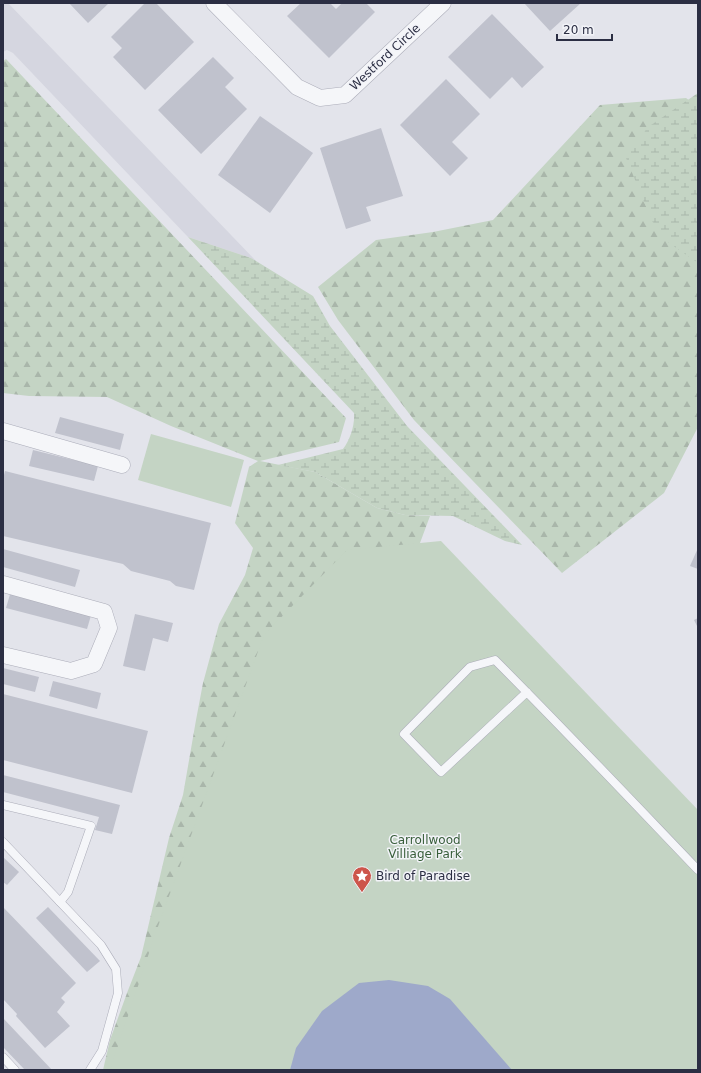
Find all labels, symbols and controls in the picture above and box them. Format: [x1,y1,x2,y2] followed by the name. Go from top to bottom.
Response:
[557,16,612,42] scale bar
[347,21,423,93] street label: Westford Circle
[563,23,594,37] text: 20 m
[388,833,462,861] park label: Carrollwood Villiage Park
[351,865,373,893] place icon: Bird of Paradise
[376,869,470,883] place label: Bird of Paradise

